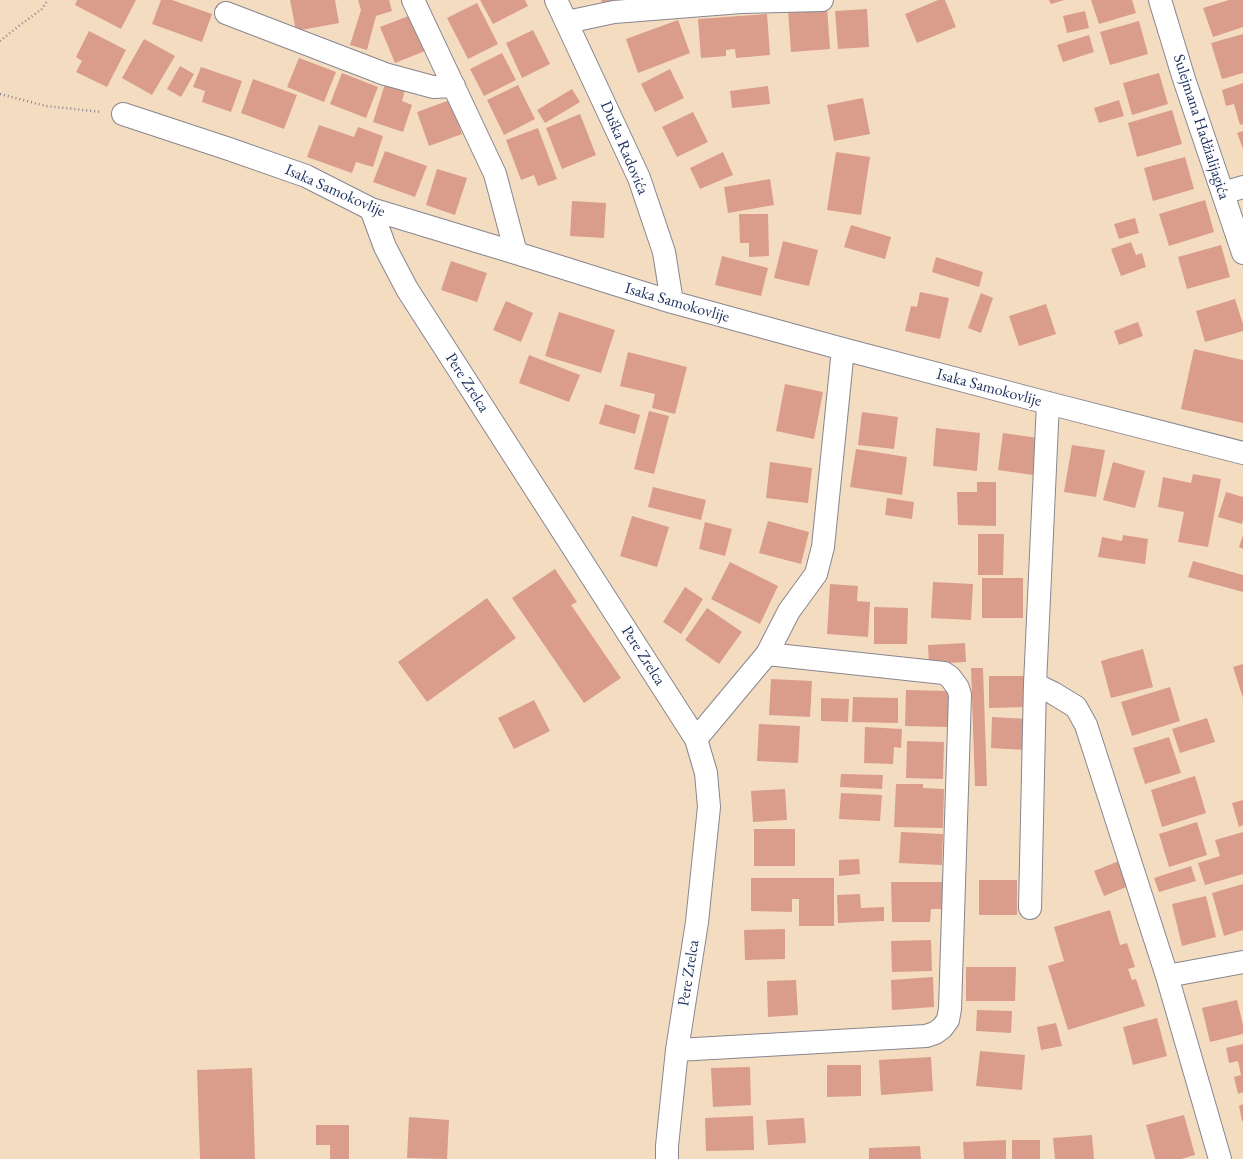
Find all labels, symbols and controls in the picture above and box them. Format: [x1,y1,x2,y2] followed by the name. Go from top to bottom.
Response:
[1168,52,1234,202] street label: Sulejmana Hadžialijagića
[596,98,652,198] street label: Duška Radovića
[282,160,388,222] street label: Isaka Samokovlije
[623,279,731,327] street label: Isaka Samokovlije
[441,350,493,416] street label: Pere Zrelca
[934,365,1044,411] street label: Isaka Samokovlije
[617,623,669,689] street label: Pere Zrelca
[674,939,704,1007] street label: Pere Zrelca

